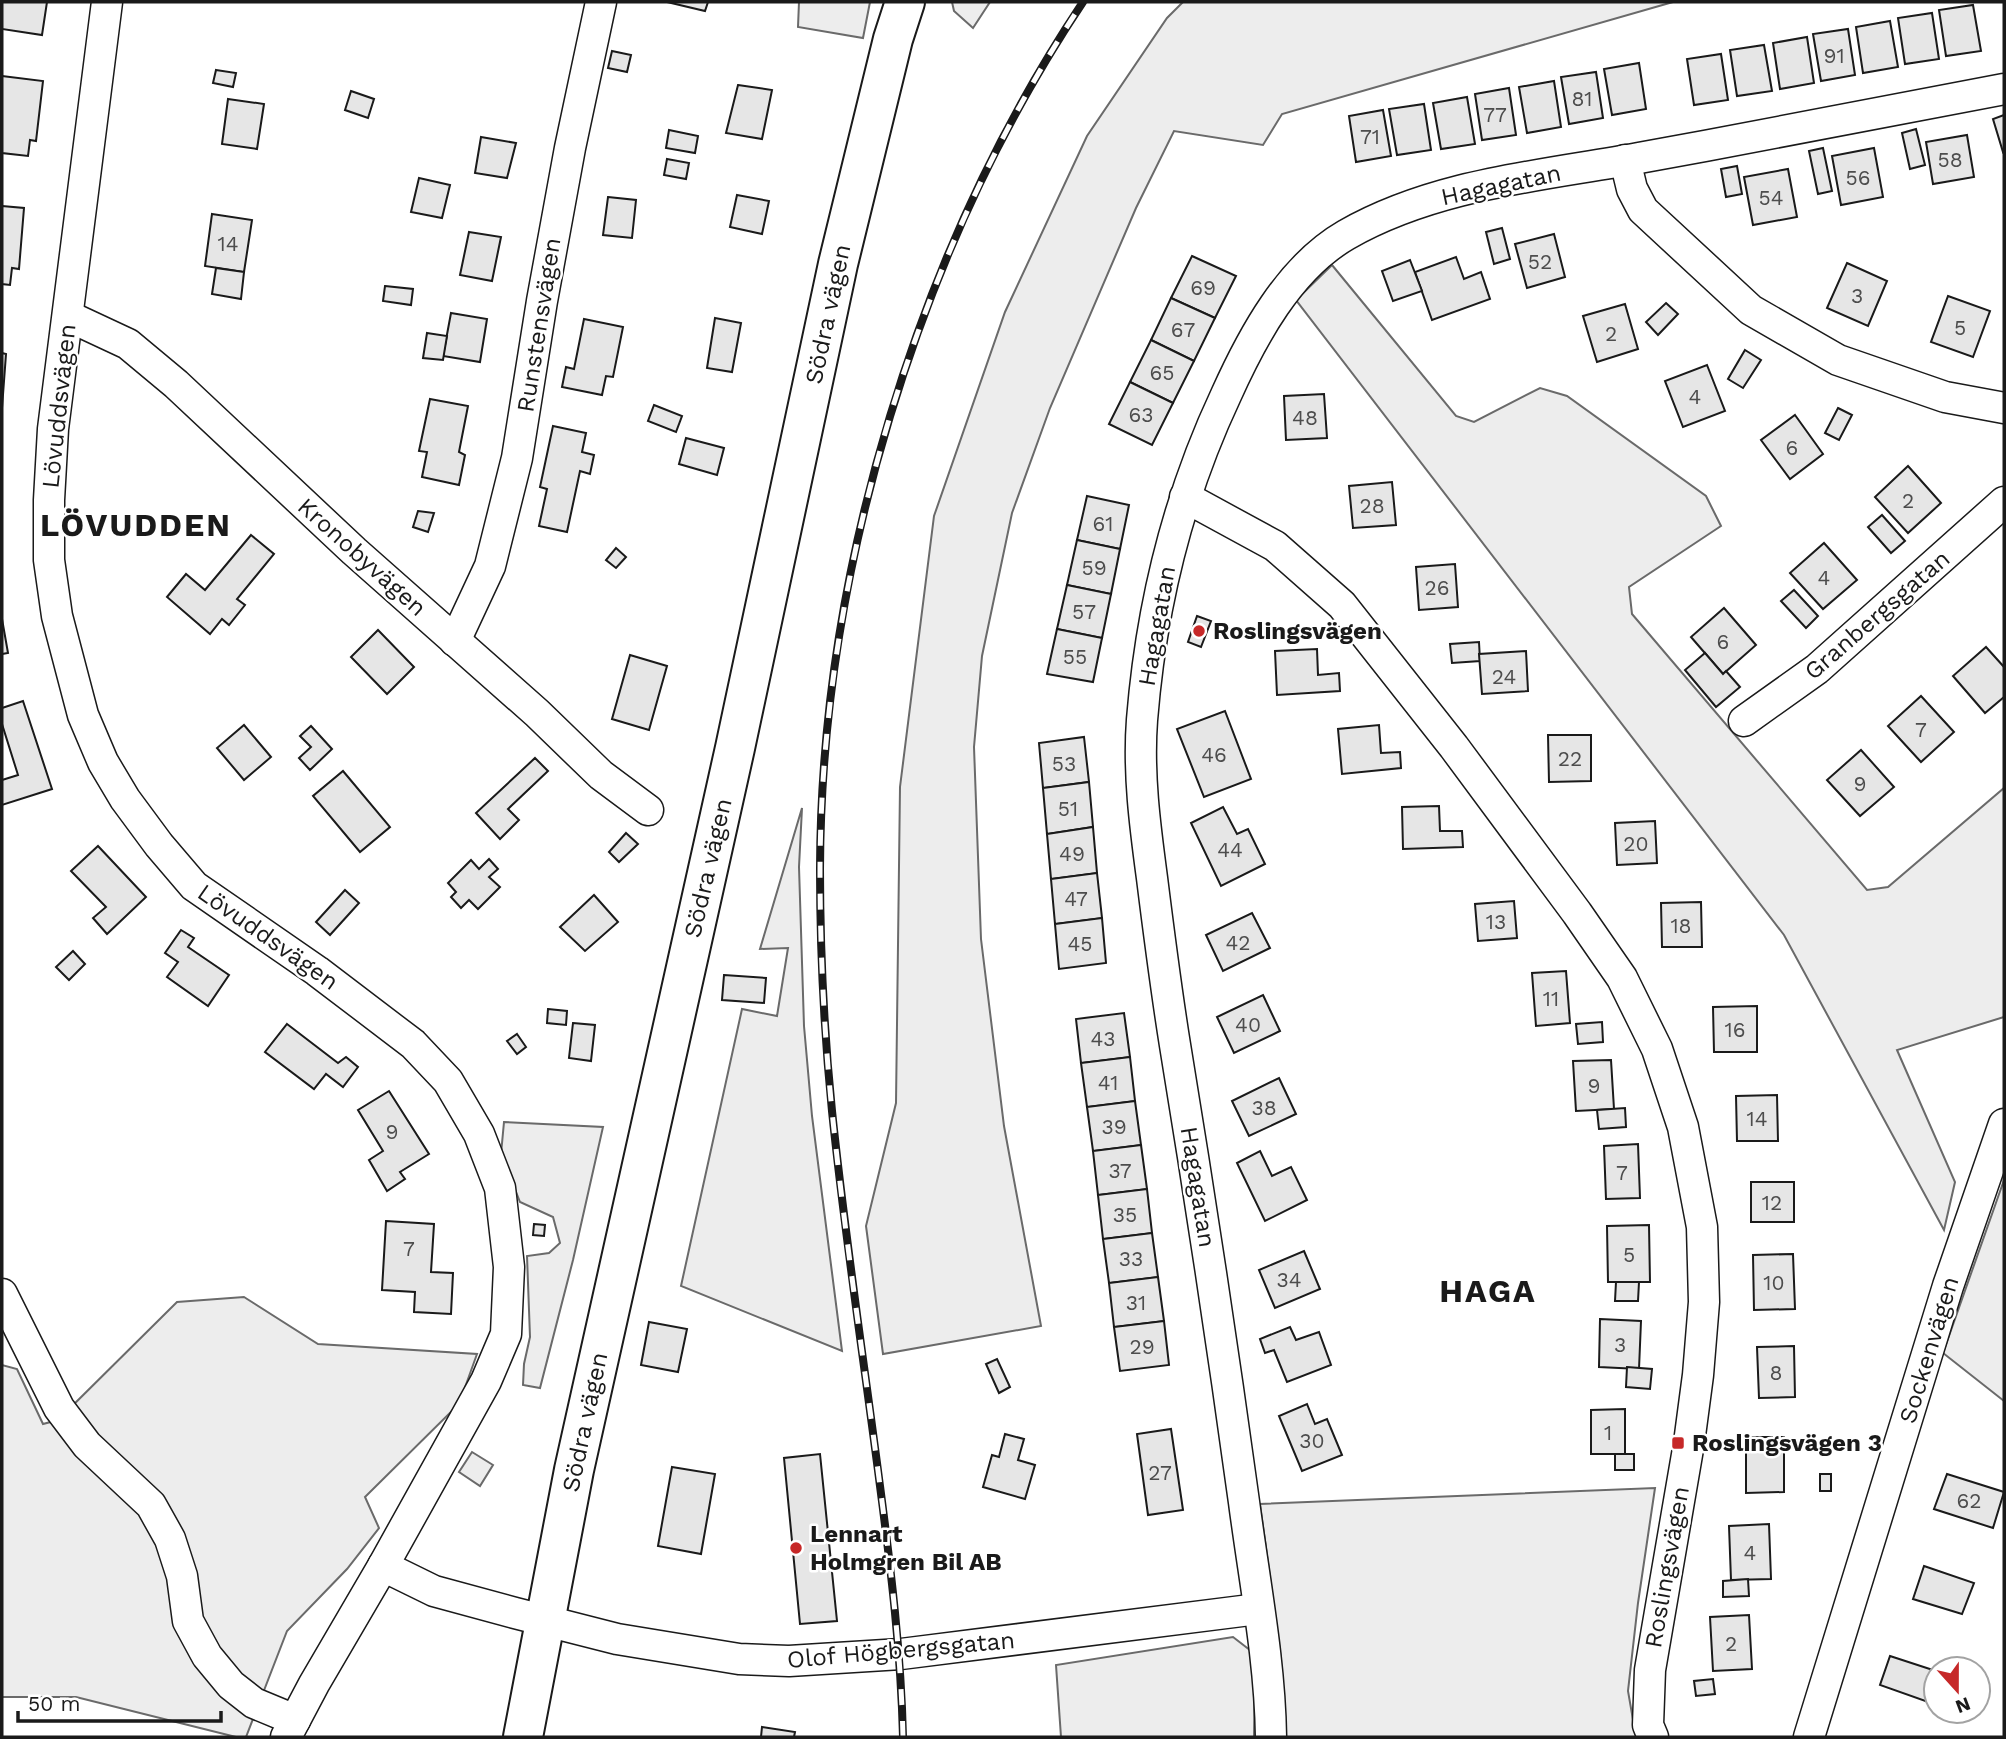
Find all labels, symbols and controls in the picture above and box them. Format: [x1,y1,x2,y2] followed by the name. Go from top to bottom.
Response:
[1823,43,1845,68] house number: 91
[1571,86,1593,111] house number: 81
[1483,102,1507,127] house number: 77
[1360,124,1380,149] house number: 71
[1937,147,1963,172] house number: 58
[1439,159,1563,211] street label: Hagagatan
[1846,165,1871,190] house number: 56
[1758,185,1784,210] house number: 54
[217,231,239,256] house number: 14
[511,236,567,414] street label: Runstensvägen
[800,242,856,386] street label: Södra vägen
[1528,249,1552,274] house number: 52
[1190,275,1216,300] house number: 69
[1851,283,1863,308] house number: 3
[1954,315,1966,340] house number: 5
[1171,317,1195,342] house number: 67
[1605,321,1617,346] house number: 2
[36,322,82,490] street label: Lövuddsvägen
[1150,360,1175,385] house number: 65
[1689,384,1701,409] house number: 4
[1128,402,1154,427] house number: 63
[1292,405,1318,430] house number: 48
[1786,435,1798,460] house number: 6
[1902,488,1914,513] house number: 2
[292,492,432,622] street label: Kronobyvägen
[1359,493,1385,518] house number: 28
[40,506,232,544] district label: LÖVUDDEN
[1093,511,1113,536] house number: 61
[1799,544,1955,686] street label: Granbergsgatan
[1081,555,1107,580] house number: 59
[1133,564,1181,688] street label: Hagagatan
[1818,565,1830,590] house number: 4
[1424,575,1450,600] house number: 26
[1072,599,1096,624] house number: 57
[1213,617,1382,645] place label: Roslingsvägen
[1191,623,1207,639] marker: Roslingsvägen
[1717,629,1729,654] house number: 6
[1063,644,1087,669] house number: 55
[1492,664,1516,689] house number: 24
[1915,717,1927,742] house number: 7
[1201,742,1227,767] house number: 46
[1558,746,1582,771] house number: 22
[1052,751,1076,776] house number: 53
[1854,771,1866,796] house number: 9
[678,796,738,940] street label: Södra vägen
[1058,796,1078,821] house number: 51
[1623,831,1649,856] house number: 20
[1217,837,1243,862] house number: 44
[1059,841,1085,866] house number: 49
[192,878,344,996] street label: Lövuddsvägen
[1064,886,1088,911] house number: 47
[1486,909,1506,934] house number: 13
[1670,913,1692,938] house number: 18
[1225,930,1251,955] house number: 42
[1067,931,1093,956] house number: 45
[1543,986,1559,1011] house number: 11
[1235,1012,1261,1037] house number: 40
[1725,1017,1745,1042] house number: 16
[1090,1026,1116,1051] house number: 43
[1098,1070,1118,1095] house number: 41
[1588,1073,1600,1098] house number: 9
[1251,1095,1277,1120] house number: 38
[1746,1106,1768,1131] house number: 14
[1101,1114,1127,1139] house number: 39
[386,1119,398,1144] house number: 9
[1175,1125,1221,1249] street label: Hagagatan
[1108,1158,1132,1183] house number: 37
[1616,1160,1628,1185] house number: 7
[1762,1190,1782,1215] house number: 12
[1113,1202,1137,1227] house number: 35
[403,1236,415,1261] house number: 7
[1623,1242,1635,1267] house number: 5
[1119,1246,1143,1271] house number: 33
[1276,1267,1302,1292] house number: 34
[1763,1270,1785,1295] house number: 10
[1439,1272,1537,1310] district label: HAGA
[1893,1273,1965,1427] street label: Sockenvägen
[1126,1290,1146,1315] house number: 31
[1614,1332,1626,1357] house number: 3
[1129,1334,1155,1359] house number: 29
[557,1350,613,1494] street label: Södra vägen
[1770,1360,1782,1385] house number: 8
[1604,1420,1612,1445] house number: 1
[1299,1428,1325,1453] house number: 30
[1692,1429,1882,1457] place label: Roslingsvägen 3
[1670,1435,1686,1451] marker: Roslingsvägen 3
[1148,1460,1172,1485] house number: 27
[1639,1484,1695,1650] street label: Roslingsvägen
[1956,1488,1982,1513] house number: 62
[810,1520,1002,1576] place label: Lennart Holmgren Bil AB
[788,1540,804,1556] marker: Lennart Holmgren Bil AB
[1744,1540,1756,1565] house number: 4
[786,1626,1016,1674] street label: Olof Högbergsgatan
[1725,1631,1737,1656] house number: 2
[1922,1655,1992,1725] north arrow
[18,1680,220,1724] scale bar
[28,1691,80,1716] text: 50 m
[1952,1692,1974,1719] text: N

